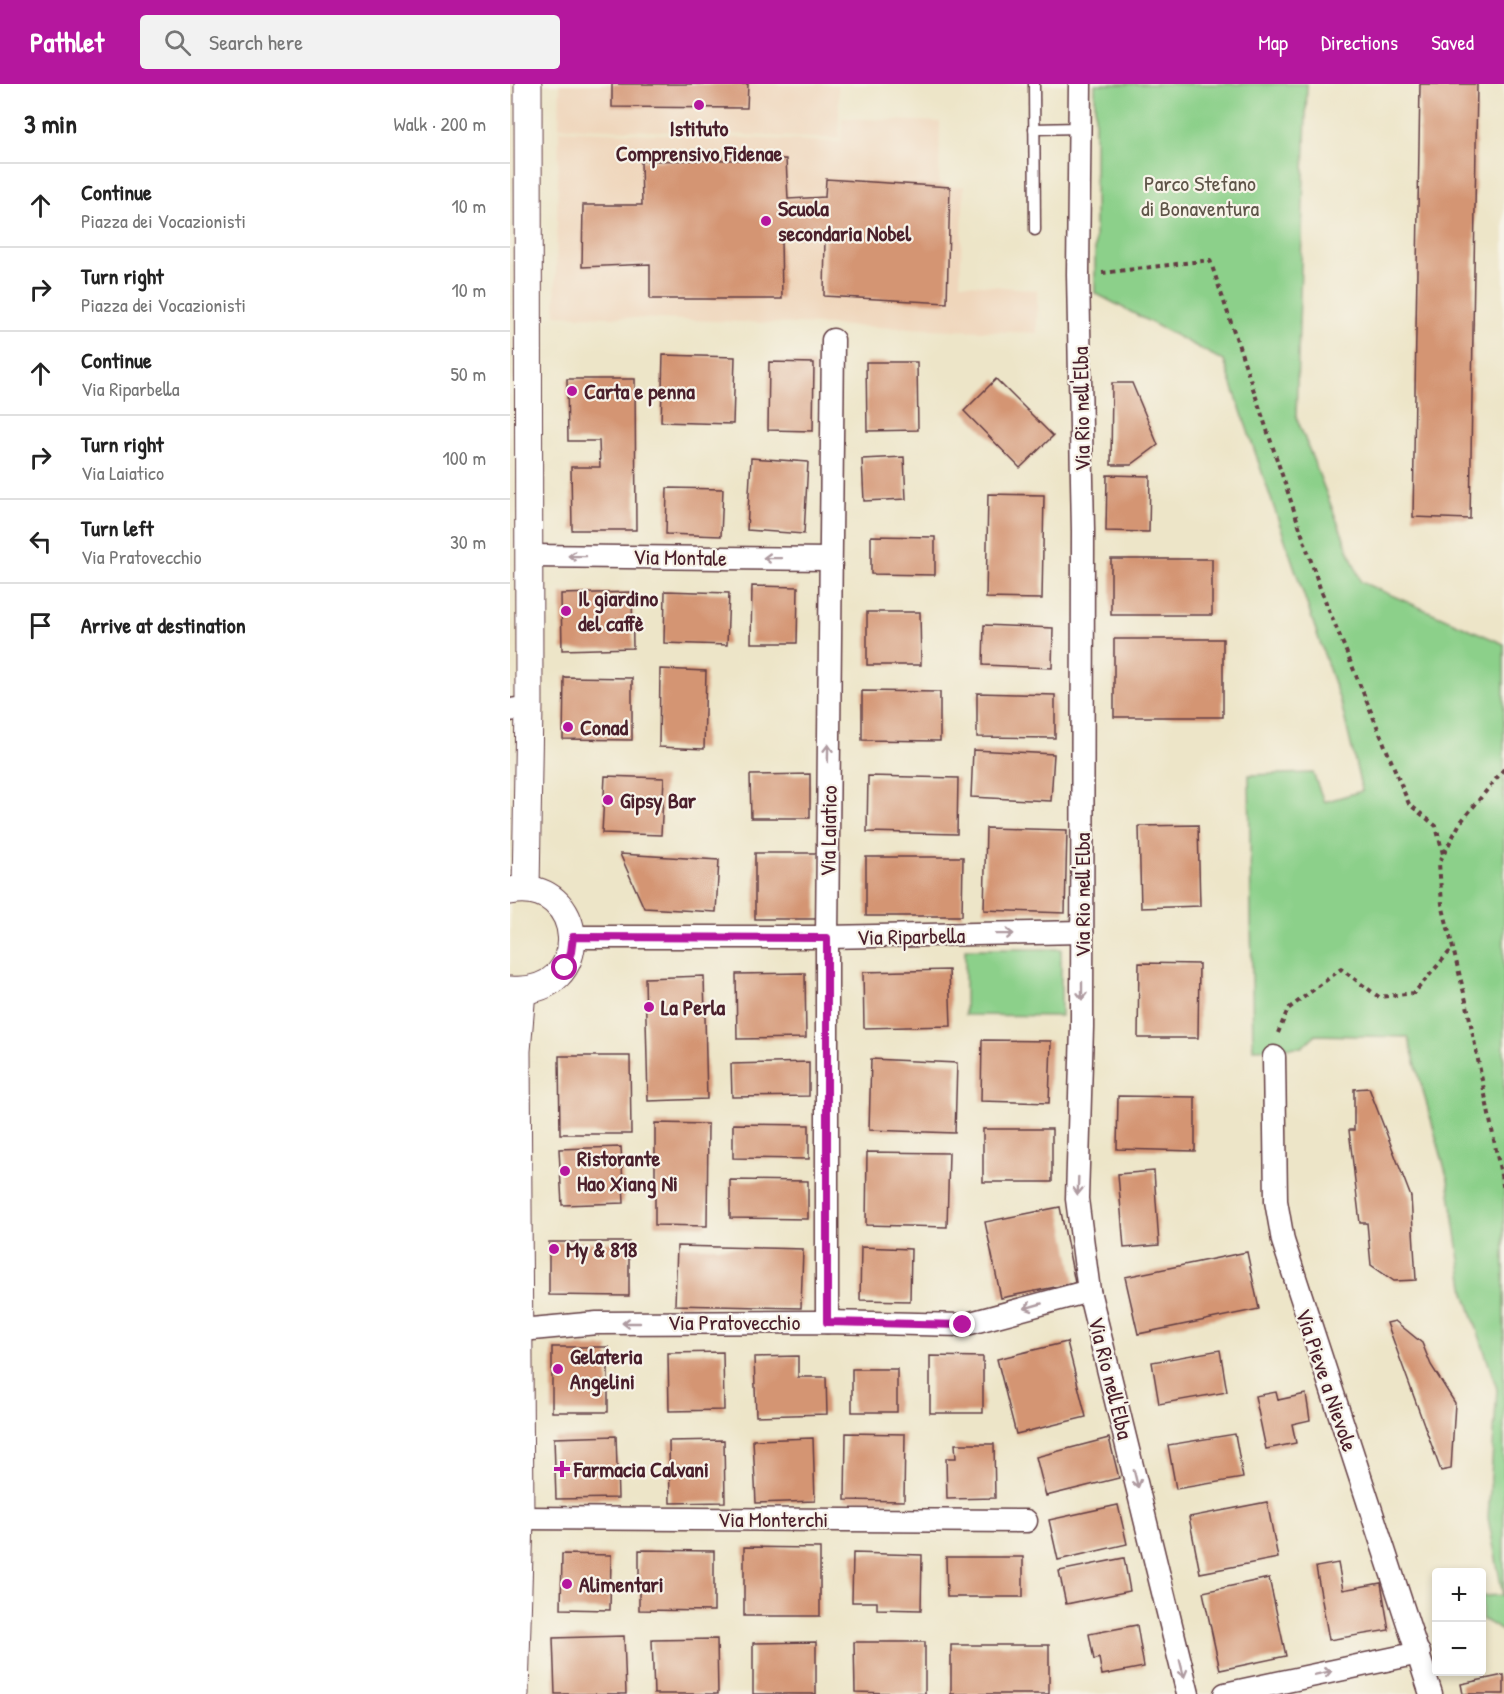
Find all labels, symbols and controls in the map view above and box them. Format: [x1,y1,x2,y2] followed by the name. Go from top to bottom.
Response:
[140,15,560,69] search box
[30,23,104,61] text: Pathlet
[161,26,194,59] icon: search
[209,27,303,57] text: Search here
[1258,28,1288,57] text: Map
[1321,28,1398,57] text: Directions
[1431,28,1474,57] text: Saved
[692,98,706,112] marker: Istituto Comprensivo Fidenae
[24,106,77,141] text: 3 min
[394,110,486,137] text: Walk · 200 m
[616,113,782,169] place label: Istituto Comprensivo Fidenae
[1141,168,1259,223] park label: Parco Stefano di Bonaventura
[81,177,152,207] text: Continue
[24,189,57,222] icon: ahead
[452,192,486,219] text: 10 m
[778,193,912,248] place label: Scuola secondaria Nobel
[81,207,246,234] text: Piazza dei Vocazionisti
[759,214,773,228] marker: Scuola secondaria Nobel
[81,261,164,291] text: Turn right
[24,273,57,306] icon: right
[452,276,486,303] text: 10 m
[81,291,246,318] text: Piazza dei Vocazionisti
[81,345,152,375] text: Continue
[1065,346,1097,472] street label: Via Rio nell'Elba
[24,357,57,390] icon: ahead
[450,360,486,387] text: 50 m
[81,375,179,402] text: Via Riparbella
[584,376,695,407] place label: Carta e penna
[565,384,579,398] marker: Carta e penna
[81,429,164,459] text: Turn right
[24,441,57,474] icon: right
[443,444,486,471] text: 100 m
[81,459,164,486] text: Via Laiatico
[81,513,154,543] text: Turn left
[24,525,57,558] icon: left
[450,528,486,555] text: 30 m
[633,541,727,573] street label: Via Montale
[81,543,202,570] text: Via Pratovecchio
[567,550,587,562] one-way arrow
[762,553,782,564] one-way arrow
[578,583,658,638] place label: Il giardino del caffè
[559,604,573,618] marker: Il giardino del caffè
[24,609,57,642] icon: arrive
[81,610,246,640] text: Arrive at destination
[580,712,628,742] place label: Conad
[561,720,575,734] marker: Conad
[823,743,834,763] one-way arrow
[620,785,697,816] place label: Gipsy Bar
[812,785,844,877] street label: Via Laiatico
[601,793,615,807] marker: Gipsy Bar
[1067,832,1097,957] street label: Via Rio nell'Elba
[857,920,966,952] street label: Via Riparbella
[994,928,1014,940] one-way arrow
[551,954,577,980] route start
[1076,980,1088,1000] one-way arrow
[661,992,726,1022] place label: La Perla
[642,1000,656,1014] marker: La Perla
[577,1143,678,1199] place label: Ristorante Hao Xiang Ni
[558,1164,572,1178] marker: Ristorante Hao Xiang Ni
[1072,1175,1083,1195] one-way arrow
[566,1234,638,1265] place label: My & 818
[547,1242,561,1256] marker: My & 818
[1024,1301,1043,1312] one-way arrow
[1289,1305,1366,1456] street label: Via Pieve a Nievole
[668,1307,801,1337] street label: Via Pratovecchio
[949,1311,975,1337] route end
[1081,1314,1141,1443] street label: Via Rio nell'Elba
[621,1317,641,1329] one-way arrow
[570,1341,643,1397] place label: Gelateria Angelini
[551,1362,565,1376] marker: Gelateria Angelini
[573,1454,709,1484] place label: Farmacia Calvani
[555,1462,569,1476] marker: Farmacia Calvani
[1130,1470,1142,1489] one-way arrow
[718,1504,828,1534] street label: Via Monterchi
[1432,1568,1486,1676] map controls
[1432,1568,1486,1622] button: +
[579,1569,664,1599] place label: Alimentari
[560,1577,574,1591] marker: Alimentari
[1432,1622,1486,1676] button: −
[1176,1659,1188,1678] one-way arrow
[1313,1667,1332,1678] one-way arrow

